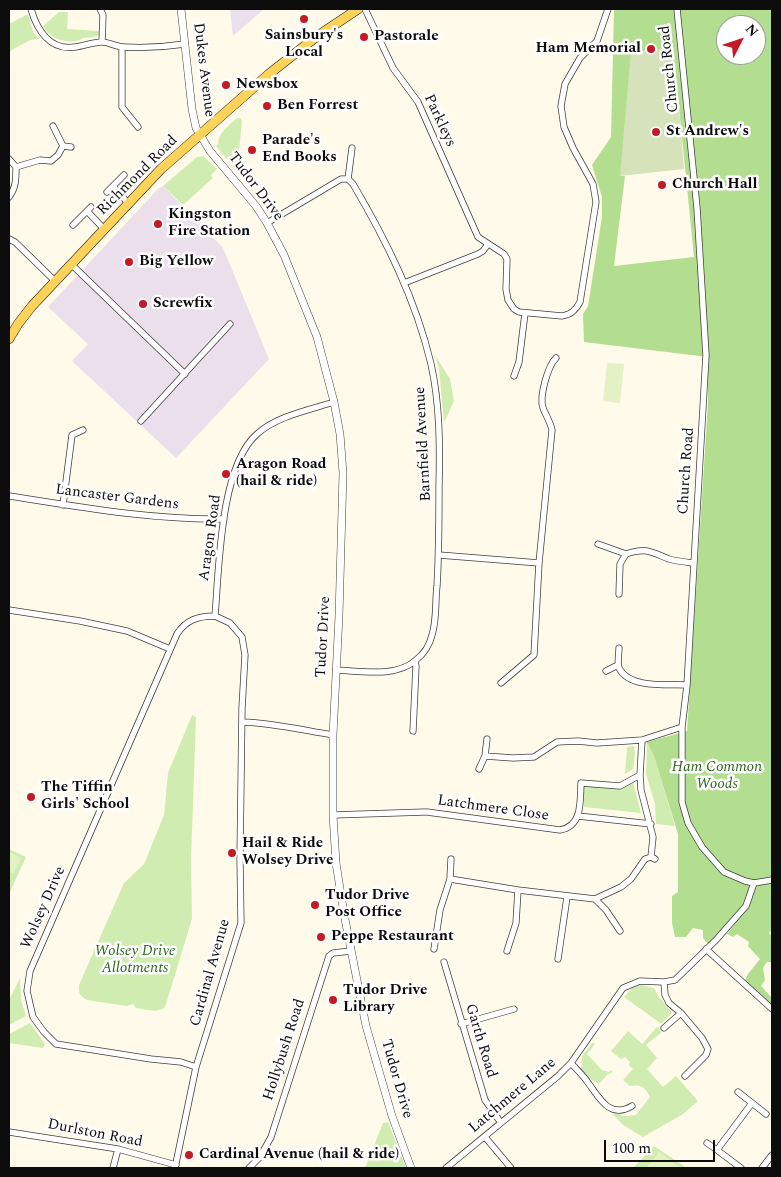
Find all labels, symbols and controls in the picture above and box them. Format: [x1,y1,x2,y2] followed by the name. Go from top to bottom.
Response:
[298,13,310,25] marker: Sainsbury's Local
[716,15,766,65] north arrow
[740,19,764,42] text: N
[188,22,218,118] street label: Dukes Avenue
[656,25,684,113] street label: Church Road
[265,27,343,62] place label: Sainsbury's Local
[374,28,439,46] place label: Pastorale
[358,31,370,43] marker: Pastorale
[535,40,641,58] place label: Ham Memorial
[645,43,657,55] marker: Ham Memorial
[236,76,298,94] place label: Newsbox
[220,79,232,91] marker: Newsbox
[419,92,459,150] street label: Parkleys
[277,97,358,115] place label: Ben Forrest
[261,100,273,112] marker: Ben Forrest
[666,123,749,141] place label: St Andrew's
[650,126,662,138] marker: St Andrew's
[94,132,182,220] street label: Richmond Road
[262,132,337,167] place label: Parade's End Books
[246,144,258,156] marker: Parade's End Books
[223,149,287,225] street label: Tudor Drive
[672,176,757,194] place label: Church Hall
[656,179,668,191] marker: Church Hall
[168,206,250,241] place label: Kingston Fire Station
[152,218,164,230] marker: Kingston Fire Station
[139,253,213,271] place label: Big Yellow
[123,256,135,268] marker: Big Yellow
[153,295,213,313] place label: Screwfix
[137,298,149,310] marker: Screwfix
[412,386,436,502] street label: Barnfield Avenue
[675,427,699,515] street label: Church Road
[236,456,327,491] place label: Aragon Road (hail & ride)
[220,468,232,480] marker: Aragon Road (hail & ride)
[54,481,180,515] street label: Lancaster Gardens
[196,494,226,582] street label: Aragon Road
[313,596,335,678] street label: Tudor Drive
[672,759,762,794] park label: Ham Common Woods
[41,779,129,814] place label: The Tiffin Girls' School
[25,791,37,803] marker: The Tiffin Girls' School
[436,792,550,826] street label: Latchmere Close
[242,835,333,870] place label: Hail & Ride Wolsey Drive
[226,847,238,859] marker: Hail & Ride Wolsey Drive
[18,864,70,952] street label: Wolsey Drive
[325,887,409,922] place label: Tudor Drive Post Office
[309,899,321,911] marker: Tudor Drive Post Office
[187,917,235,1029] street label: Cardinal Avenue
[331,928,454,946] place label: Peppe Restaurant
[315,931,327,943] marker: Peppe Restaurant
[95,943,175,978] park label: Wolsey Drive Allotments
[343,982,427,1017] place label: Tudor Drive Library
[327,994,339,1006] marker: Tudor Drive Library
[260,997,310,1103] street label: Hollybush Road
[460,1002,500,1080] street label: Garth Road
[376,1037,416,1121] street label: Tudor Drive
[466,1054,560,1138] street label: Latchmere Lane
[46,1116,144,1152] street label: Durlston Road
[606,1130,717,1162] scale bar
[612,1137,651,1160] text: 100 m
[199,1146,399,1164] place label: Cardinal Avenue (hail & ride)
[183,1149,195,1161] marker: Cardinal Avenue (hail & ride)

